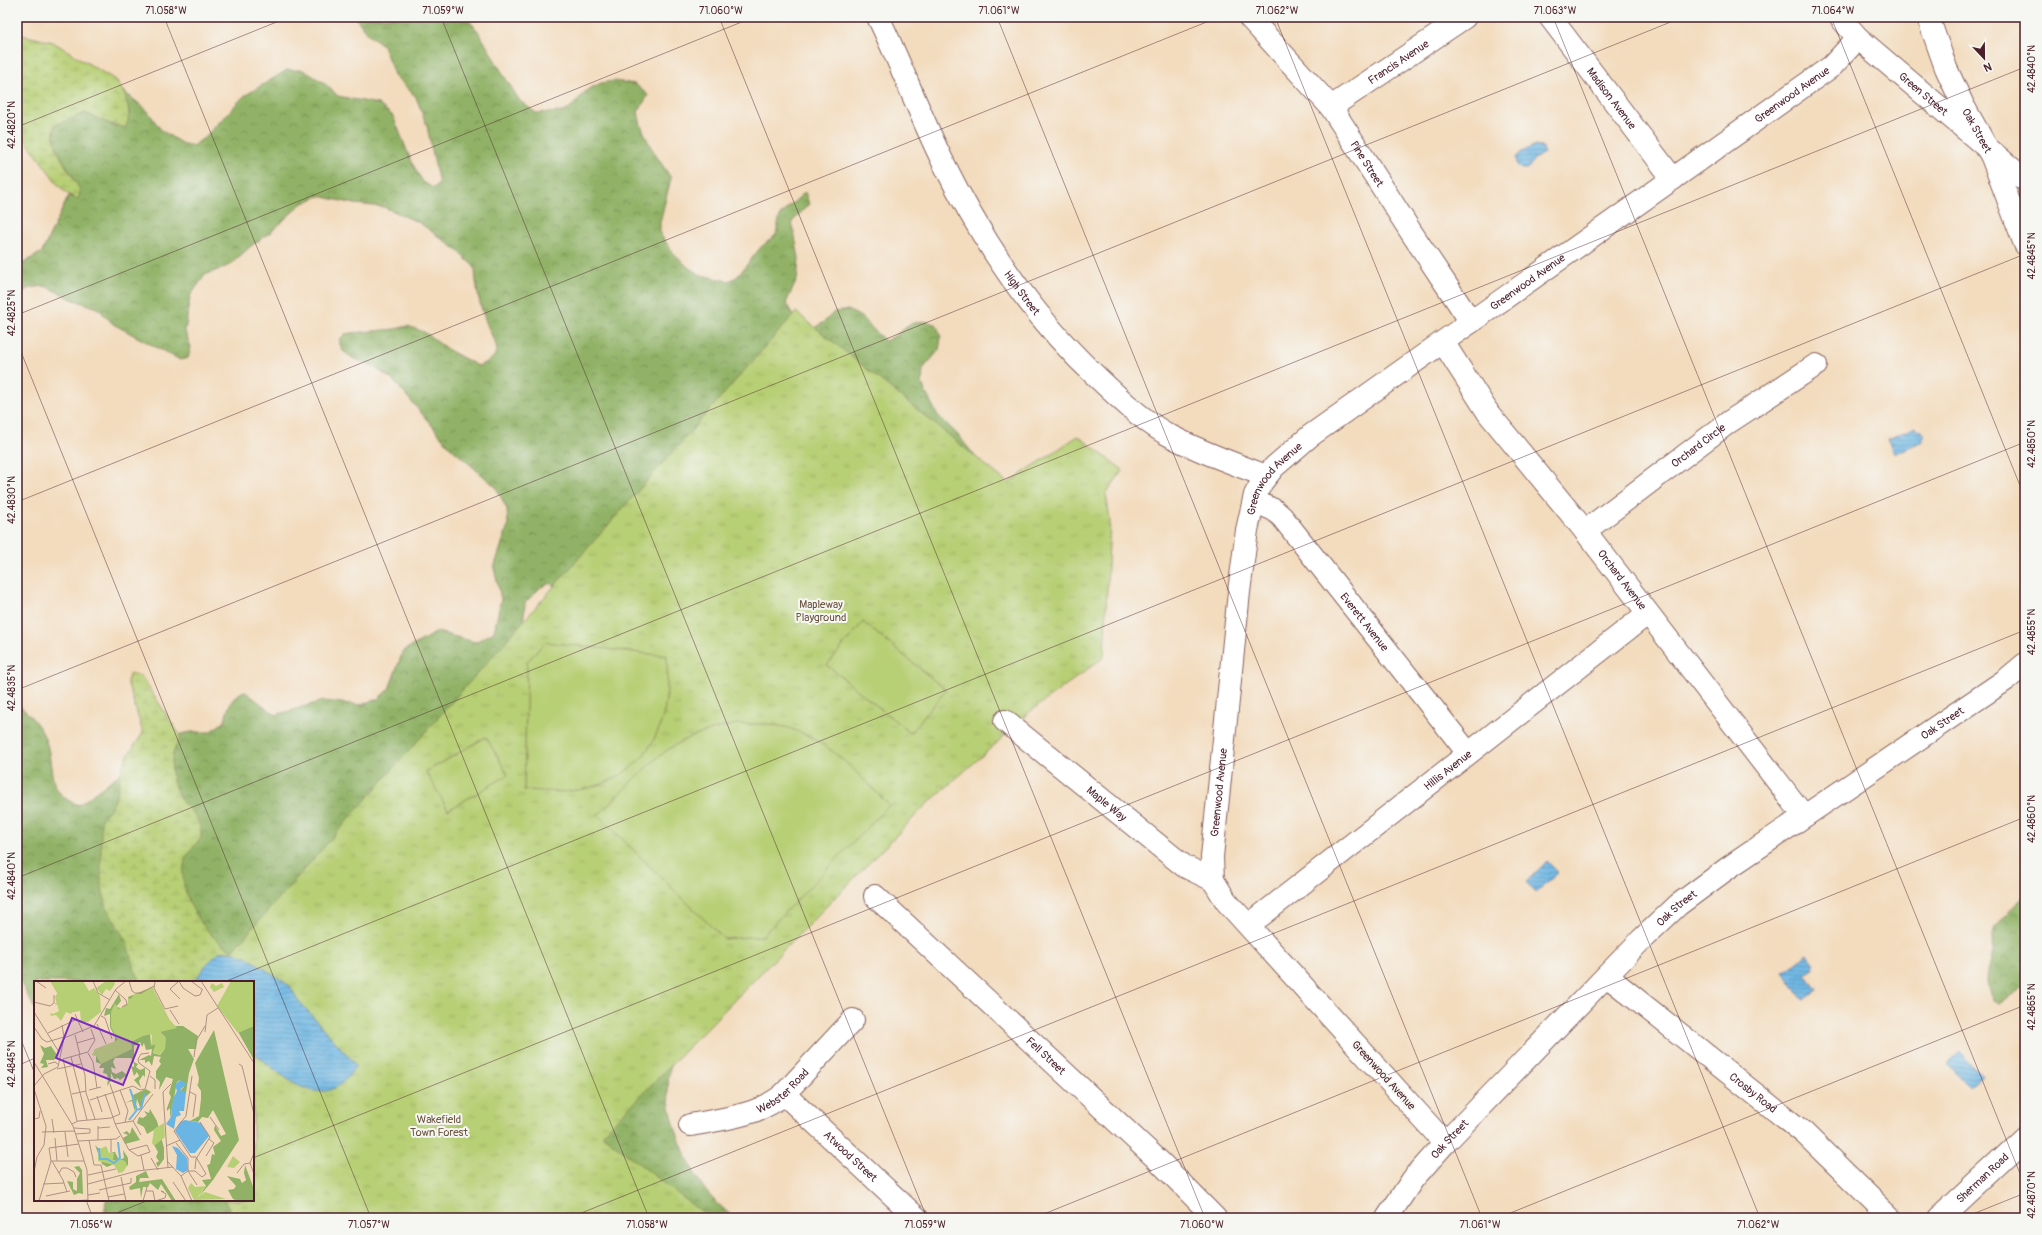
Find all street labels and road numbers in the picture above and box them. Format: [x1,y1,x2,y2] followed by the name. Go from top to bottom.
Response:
[1366,37,1432,87] street label: Francis Avenue
[1752,64,1833,126] street label: Greenwood Avenue
[1584,65,1639,132] street label: Madison Avenue
[1896,70,1951,119] street label: Green Street
[1959,106,1995,156] street label: Oak Street
[1347,139,1387,190] street label: Pine Street
[1488,251,1568,313] street label: Greenwood Avenue
[1001,268,1043,318] street label: High Street
[1669,421,1729,470] street label: Orchard Circle
[1245,440,1305,516] street label: Greenwood Avenue
[1595,547,1649,613] street label: Orchard Avenue
[1337,590,1391,654] street label: Everett Avenue
[1918,704,1967,742] street label: Oak Street
[1208,747,1230,837] street label: Greenwood Avenue
[1421,747,1475,793] street label: Hillis Avenue
[1084,784,1129,824] street label: Maple Way
[1654,887,1700,929] street label: Oak Street
[1023,1034,1069,1078] street label: Fell Street
[1349,1038,1419,1113] street label: Greenwood Avenue
[755,1066,812,1116] street label: Webster Road
[1727,1070,1779,1116] street label: Crosby Road
[1428,1117,1472,1162] street label: Oak Street
[821,1128,880,1185] street label: Atwood Street
[1954,1151,2011,1206] street label: Sherman Road

